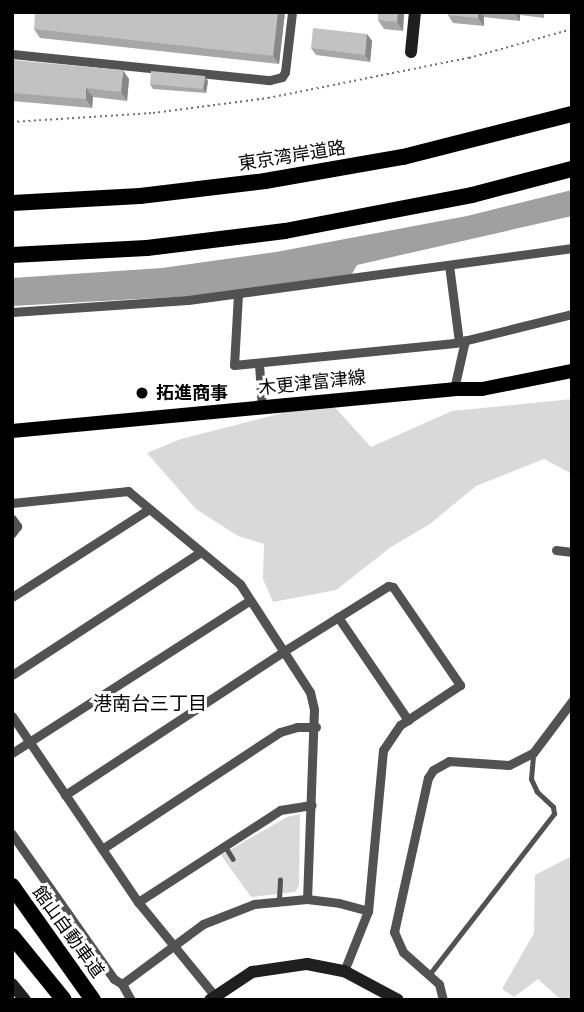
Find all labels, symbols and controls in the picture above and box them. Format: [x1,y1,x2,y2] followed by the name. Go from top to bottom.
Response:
[237,137,347,175] street label: 東京湾岸道路
[257,367,367,399] street label: 木更津富津線
[156,382,228,404] place label: 拓進商事
[134,385,150,401] marker: 拓進商事
[93,693,207,715] district label: 港南台三丁目
[28,882,108,982] street label: 館山自動車道

